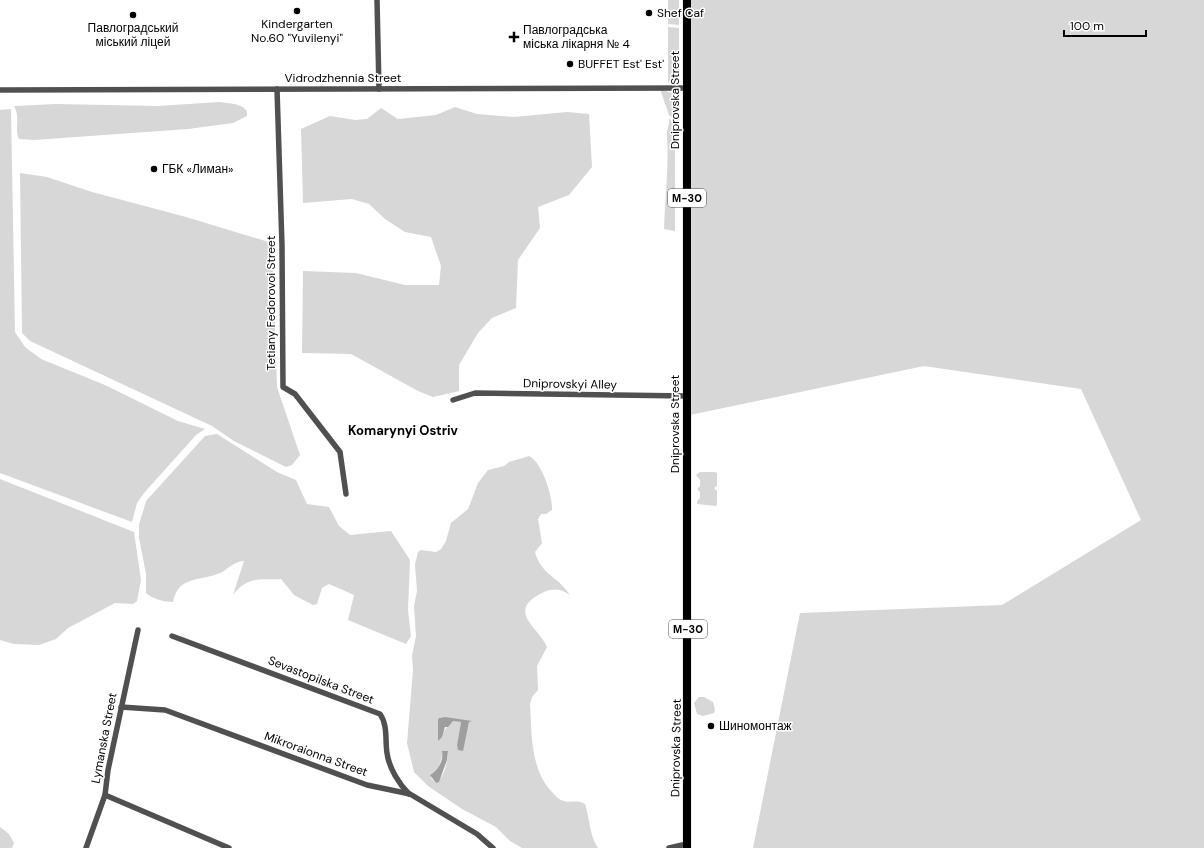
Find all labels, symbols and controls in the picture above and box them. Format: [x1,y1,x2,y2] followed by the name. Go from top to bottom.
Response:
[657,5,704,21] place label: Shef Caf
[292,6,302,16] marker: Kindergarten No.60 "Yuvilenyi"
[644,8,654,18] marker: Shef Caf
[128,10,138,20] marker: Павлоградський міський ліцей
[1064,12,1146,38] scale bar
[251,16,343,46] place label: Kindergarten No.60 "Yuvilenyi"
[1070,18,1104,34] text: 100 m
[88,20,178,50] place label: Павлоградський міський ліцей
[523,22,630,52] place label: Павлоградська міська лікарня № 4
[508,31,520,43] marker: Павлоградська міська лікарня № 4
[667,51,683,149] street label: Dniprovska Street
[578,56,664,72] place label: BUFFET Est' Est'
[565,59,575,69] marker: BUFFET Est' Est'
[285,70,402,86] street label: Vidrodzhennia Street
[162,161,234,177] place label: ГБК «Лиман»
[149,164,159,174] marker: ГБК «Лиман»
[668,189,706,207] road number: М-30
[263,235,279,370] street label: Tetiany Fedorovoi Street
[523,375,617,393] street label: Dniprovskyi Alley
[667,375,683,473] street label: Dniprovska Street
[348,422,459,439] district label: Komarynyi Ostriv
[669,620,707,638] road number: М-30
[266,652,377,708] street label: Sevastopilska Street
[87,691,121,785] street label: Lymanska Street
[667,698,685,797] street label: Dniprovska Street
[719,718,792,734] place label: Шиномонтаж
[706,721,716,731] marker: Шиномонтаж
[262,728,370,780] street label: Mikroraionna Street

